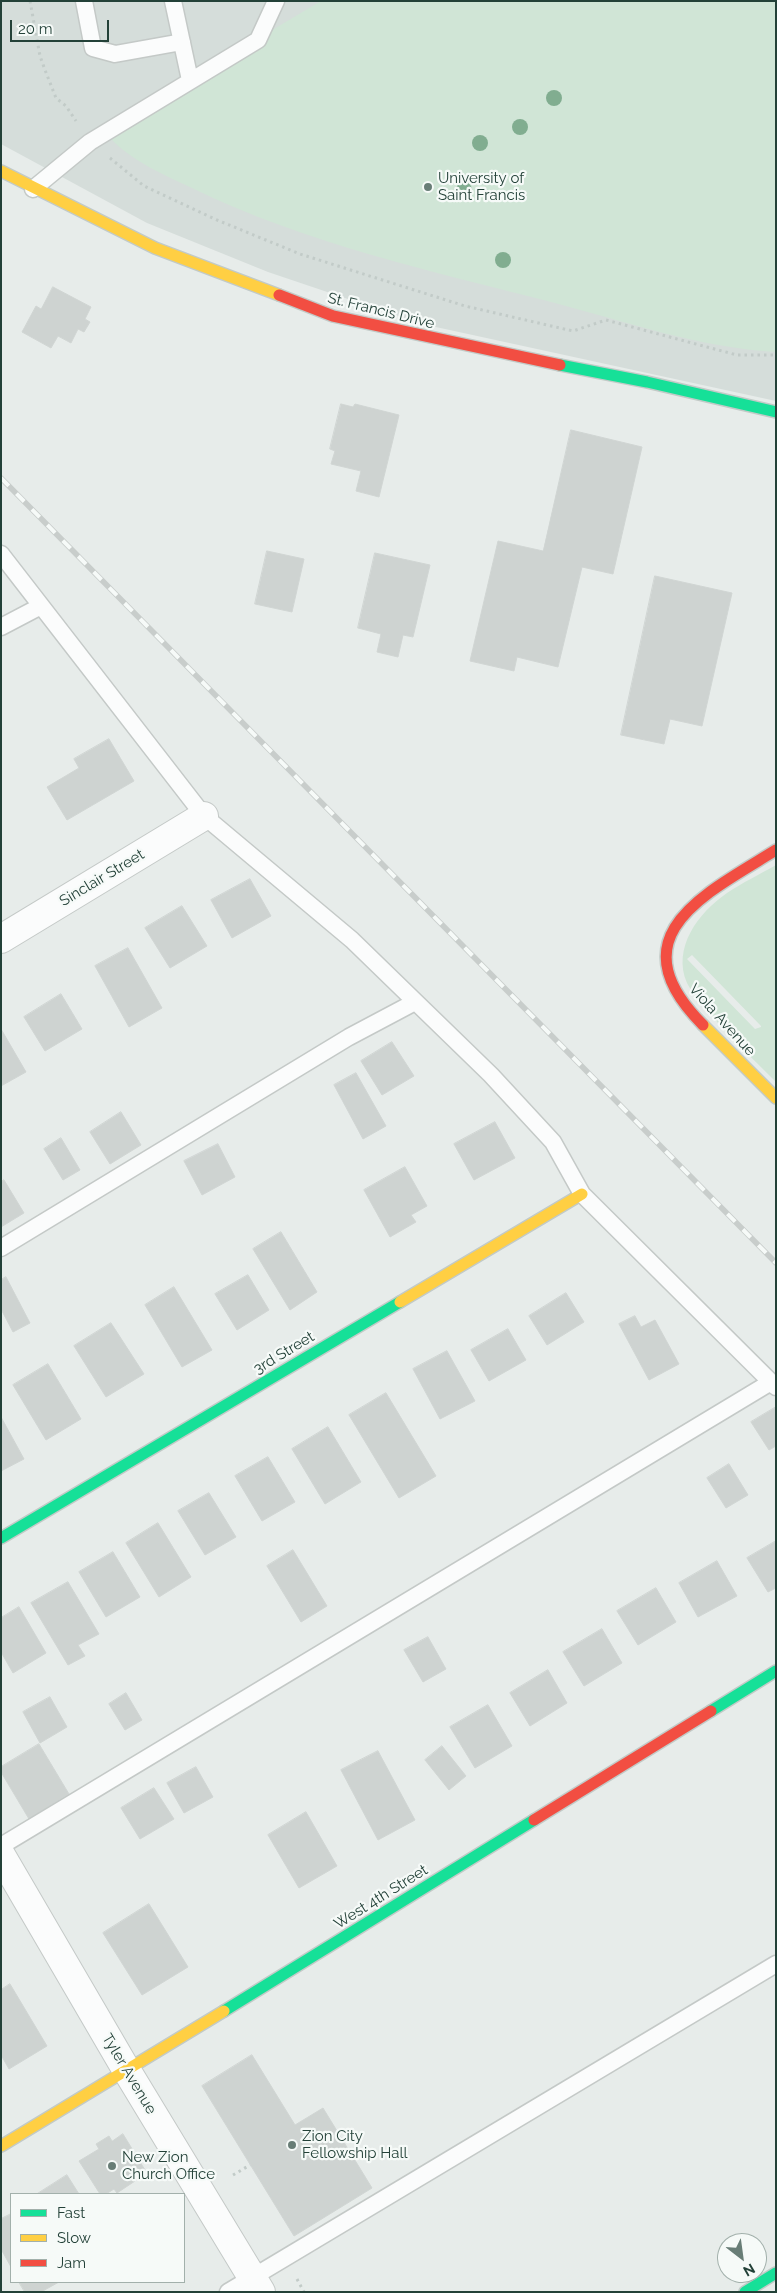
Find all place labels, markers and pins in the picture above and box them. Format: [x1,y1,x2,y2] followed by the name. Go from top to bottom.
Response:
[438,169,525,204] place label: University of Saint Francis
[422,181,434,193] marker: University of Saint Francis
[302,2127,408,2162] place label: Zion City Fellowship Hall
[286,2139,298,2151] marker: Zion City Fellowship Hall
[122,2148,215,2183] place label: New Zion Church Office
[106,2160,118,2172] marker: New Zion Church Office

